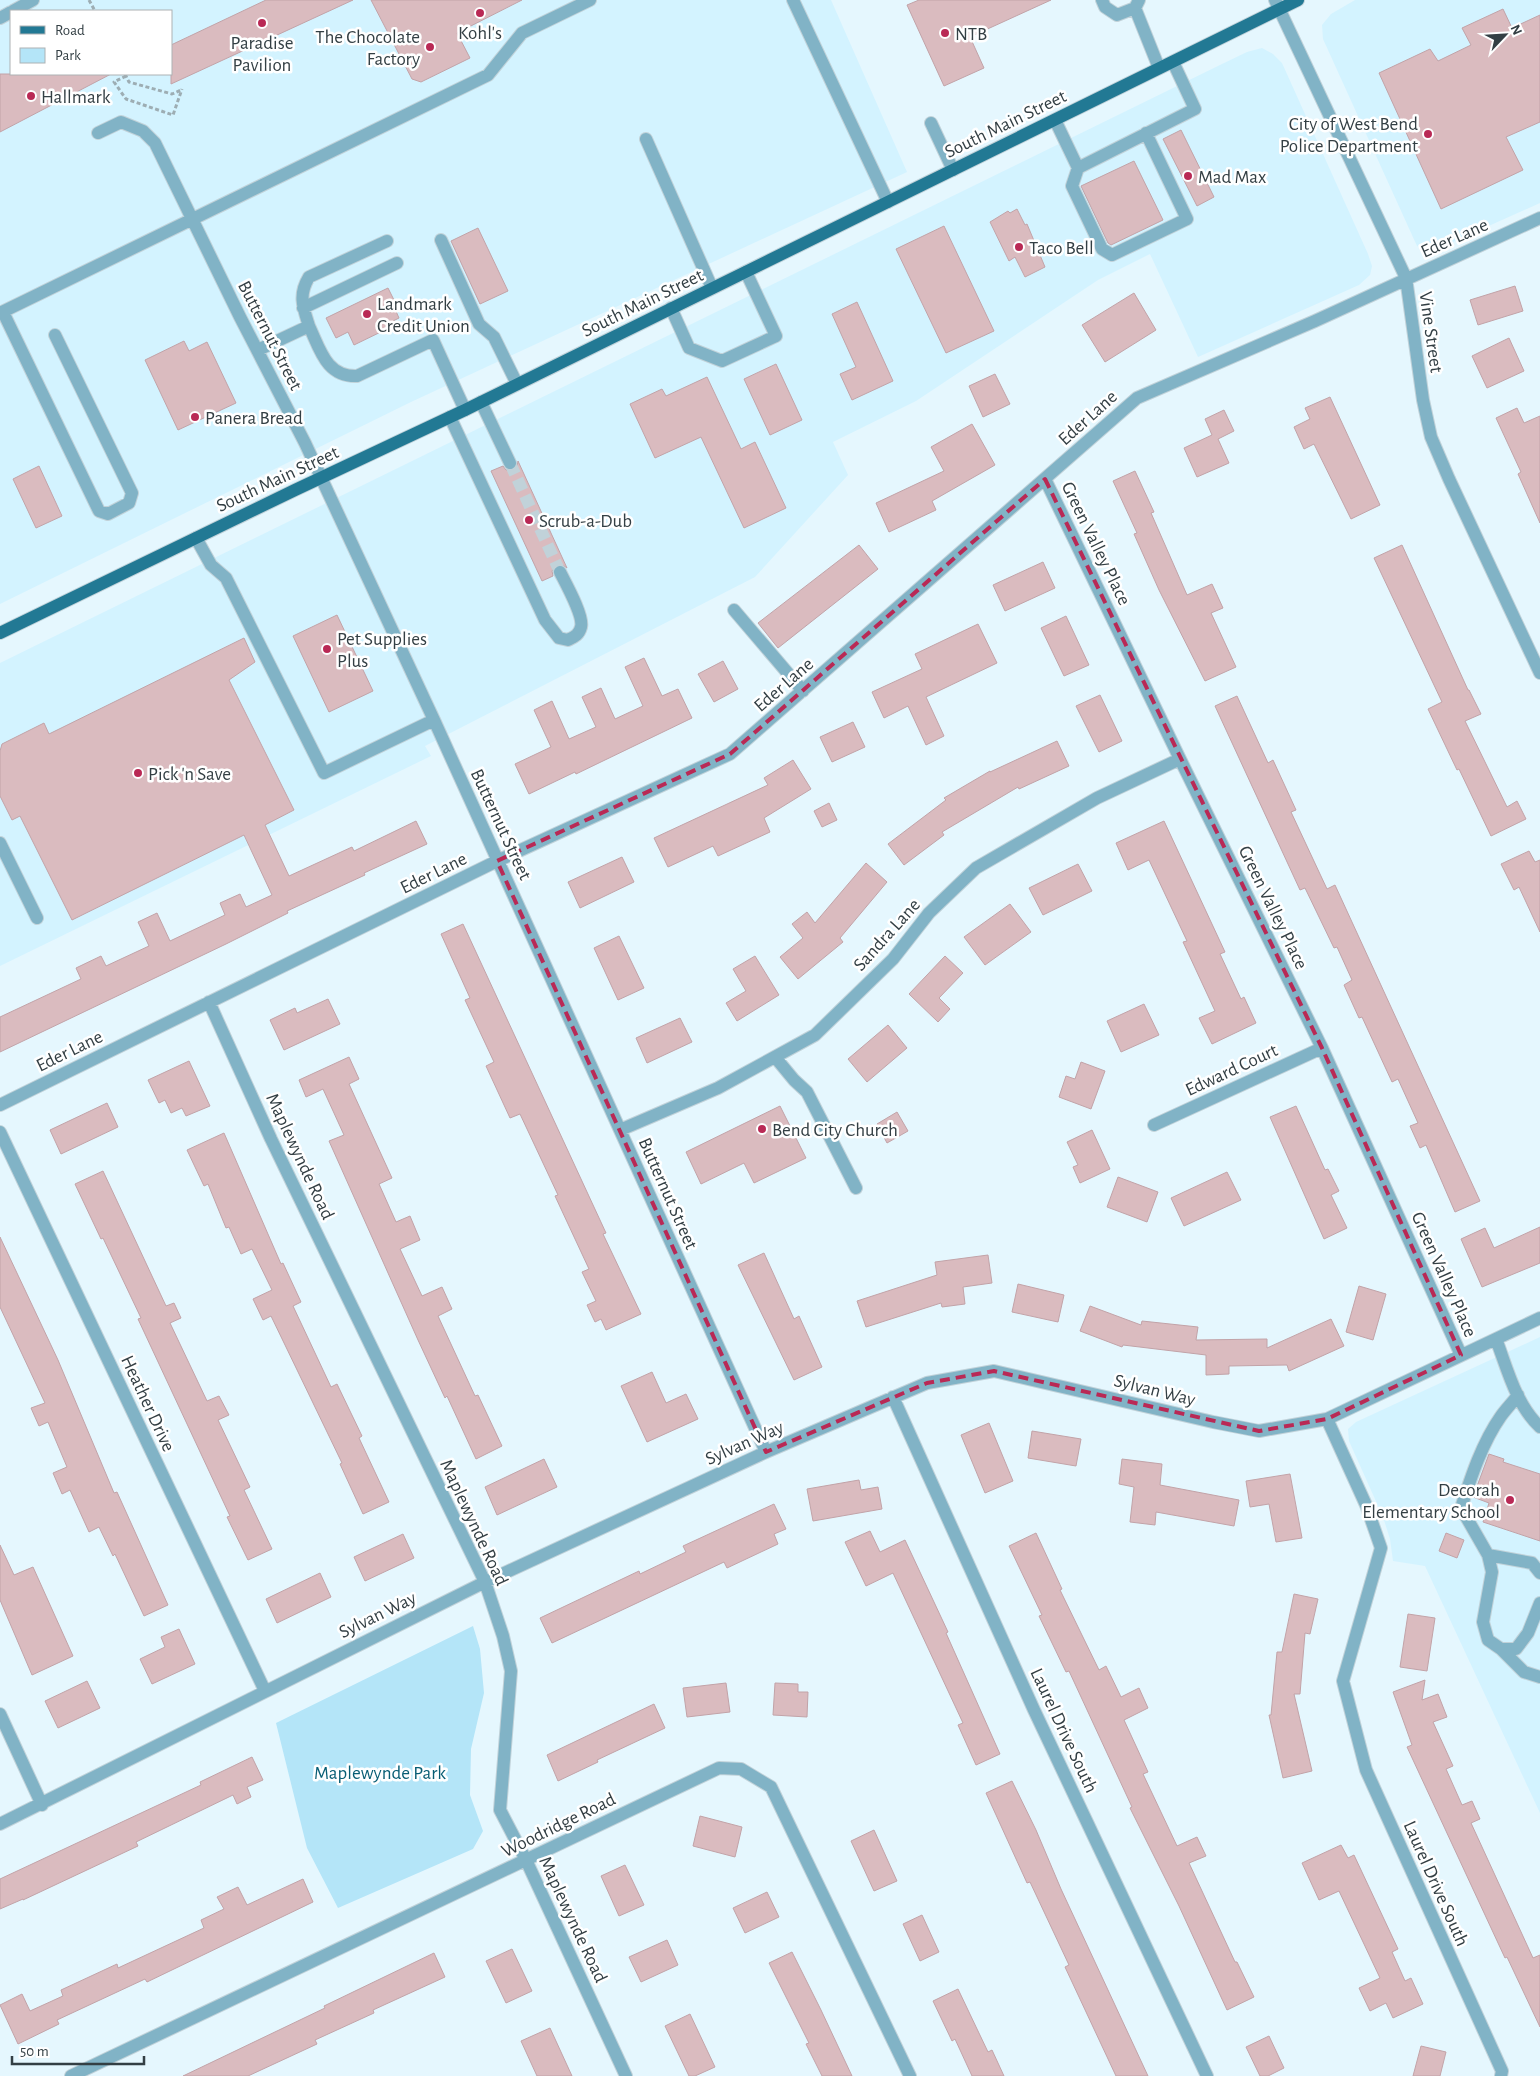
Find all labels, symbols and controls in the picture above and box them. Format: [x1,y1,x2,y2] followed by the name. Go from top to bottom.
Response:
[474,7,486,19] marker: Kohl's
[10,10,172,75] legend
[1480,10,1530,60] north arrow
[256,17,268,29] marker: Paradise Pavilion
[55,23,85,38] text: Road
[1507,23,1524,37] text: N
[458,24,502,43] place label: Kohl's
[955,25,987,44] place label: NTB
[939,27,951,39] marker: NTB
[315,28,420,69] place label: The Chocolate Factory
[231,34,293,75] place label: Paradise Pavilion
[424,41,436,53] marker: The Chocolate Factory
[55,48,81,63] text: Park
[942,87,1069,162] street label: South Main Street
[41,88,111,107] place label: Hallmark
[25,90,37,102] marker: Hallmark
[1280,115,1418,156] place label: City of West Bend Police Department
[1422,128,1434,140] marker: City of West Bend Police Department
[1198,168,1266,187] place label: Mad Max
[1182,170,1194,182] marker: Mad Max
[1418,215,1491,262] street label: Eder Lane
[1029,239,1094,258] place label: Taco Bell
[1013,241,1025,253] marker: Taco Bell
[579,266,706,341] street label: South Main Street
[234,278,305,393] street label: Butternut Street
[1415,290,1446,374] street label: Vine Street
[377,295,470,336] place label: Landmark Credit Union
[361,308,373,320] marker: Landmark Credit Union
[1055,387,1121,449] street label: Eder Lane
[205,409,303,428] place label: Panera Bread
[189,411,201,423] marker: Panera Bread
[214,443,342,516] street label: South Main Street
[1058,479,1134,608] street label: Green Valley Place
[539,512,632,531] place label: Scrub-a-Dub
[523,514,535,526] marker: Scrub-a-Dub
[337,630,427,671] place label: Pet Supplies Plus
[321,643,333,655] marker: Pet Supplies Plus
[751,654,817,716] street label: Eder Lane
[148,765,231,784] place label: Pick 'n Save
[467,766,535,883] street label: Butternut Street
[132,767,144,779] marker: Pick 'n Save
[1235,843,1311,972] street label: Green Valley Place
[397,849,470,898] street label: Eder Lane
[850,895,924,975] street label: Sandra Lane
[33,1027,106,1076] street label: Eder Lane
[1183,1041,1281,1100] street label: Edward Court
[262,1091,337,1223] street label: Maplewynde Road
[772,1121,898,1140] place label: Bend City Church
[756,1123,768,1135] marker: Bend City Church
[635,1135,701,1252] street label: Butternut Street
[1408,1209,1480,1340] street label: Green Valley Place
[117,1353,178,1455] street label: Heather Drive
[1112,1371,1197,1410] street label: Sylvan Way
[703,1418,786,1469] street label: Sylvan Way
[436,1457,511,1589] street label: Maplewynde Road
[1362,1481,1500,1522] place label: Decorah Elementary School
[1504,1494,1516,1506] marker: Decorah Elementary School
[336,1589,419,1642] street label: Sylvan Way
[1026,1665,1101,1796] street label: Laurel Drive South
[314,1764,446,1783] park label: Maplewynde Park
[499,1790,619,1861] street label: Woodridge Road
[1399,1818,1472,1949] street label: Laurel Drive South
[535,1854,610,1986] street label: Maplewynde Road
[12,2034,145,2066] scale bar
[20,2044,49,2059] text: 50 m

